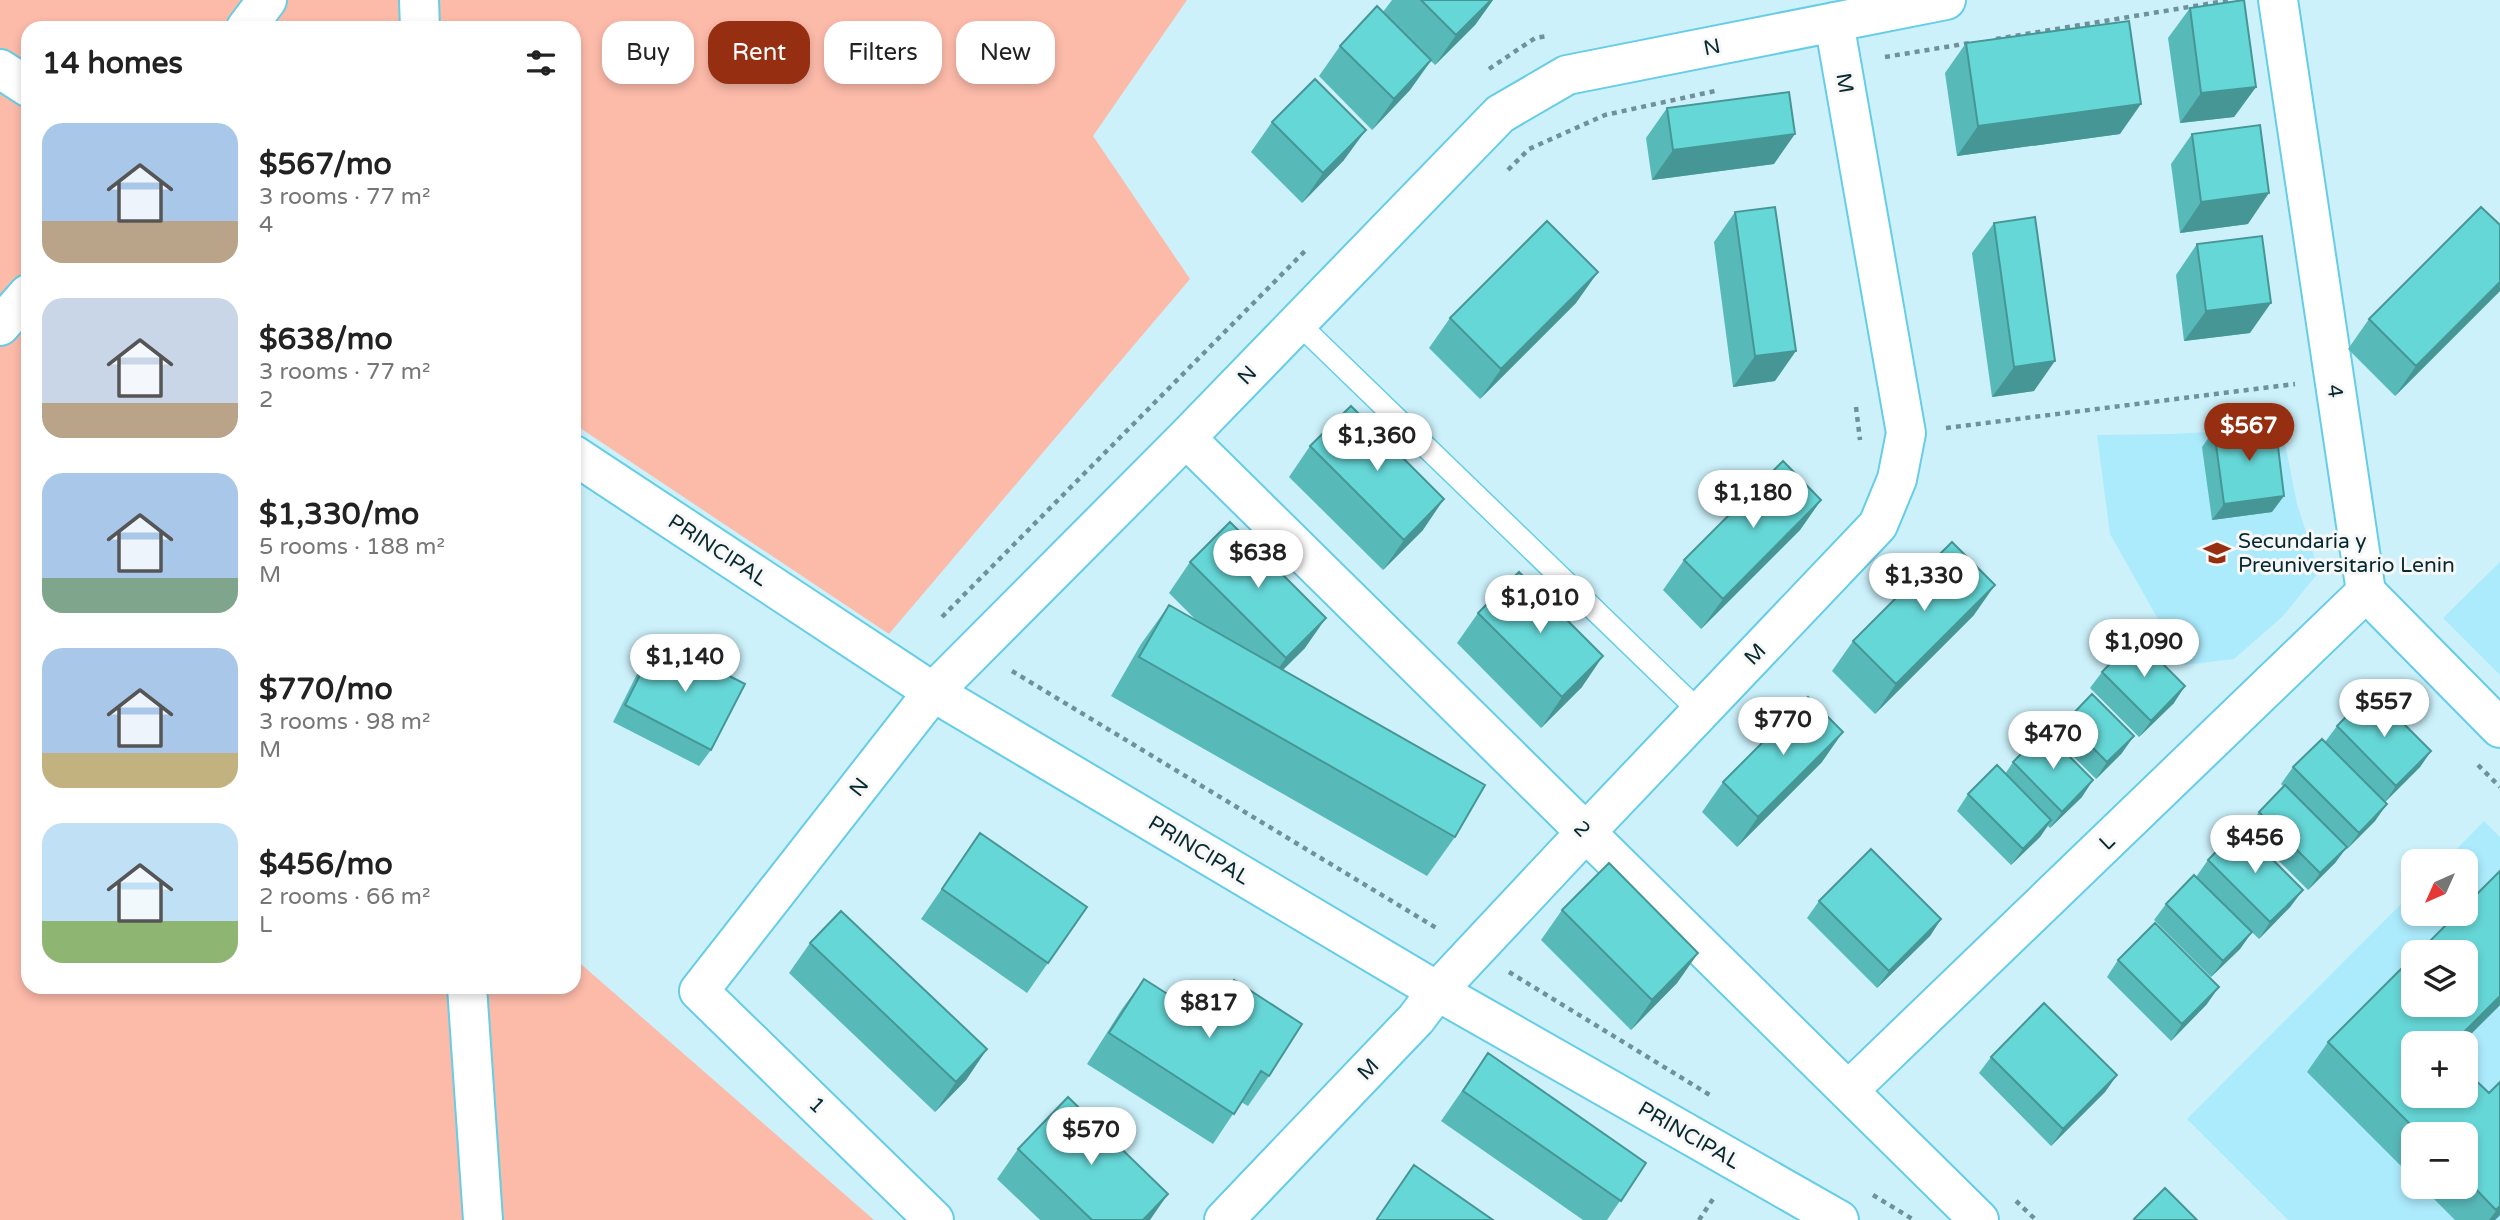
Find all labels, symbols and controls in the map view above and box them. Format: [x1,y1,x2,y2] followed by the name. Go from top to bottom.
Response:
[602,21,694,84] chip: Buy
[708,21,810,84] chip: Rent
[824,21,942,84] chip: Filters
[956,21,1055,84] chip: New
[1701,34,1723,61] street label: N
[522,44,560,82] icon: filters
[42,45,183,82] text: 14 homes
[1830,71,1859,95] street label: M
[259,146,392,183] text: $567/mo
[98,151,182,235] icon: home
[259,183,430,211] text: 3 rooms · 77 m²
[259,211,273,239] text: 4
[259,321,393,358] text: $638/mo
[98,326,182,410] icon: home
[259,358,430,386] text: 3 rooms · 77 m²
[1233,361,1262,390] street label: N
[2321,383,2348,399] street label: 4
[259,386,273,414] text: 2
[2208,404,2290,463] pin: $567
[2220,412,2278,440] text: $567
[1320,414,1434,473] pin: $1,360
[1338,422,1416,450] text: $1,360
[1696,470,1810,530] pin: $1,180
[1714,479,1792,507] text: $1,180
[259,496,419,533] text: $1,330/mo
[98,501,182,585] icon: home
[663,509,772,592] street label: PRINCIPAL
[2238,529,2455,578] place label: Secundaria y Preuniversitario Lenin
[1217,530,1299,590] pin: $638
[259,533,445,561] text: 5 rooms · 188 m²
[2202,538,2232,568] school or university icon: Secundaria y Preuniversitario Lenin
[1229,539,1287,567] text: $638
[1867,554,1981,613] pin: $1,330
[259,561,281,589] text: M
[1885,562,1963,590] text: $1,330
[1483,576,1597,635] pin: $1,010
[1501,584,1579,612] text: $1,010
[2087,620,2201,679] pin: $1,090
[2105,628,2183,656] text: $1,090
[628,634,742,694] pin: $1,140
[1739,638,1771,670] street label: M
[646,643,724,671] text: $1,140
[259,671,393,708] text: $770/mo
[98,676,182,760] icon: home
[2343,680,2425,739] pin: $557
[2355,688,2413,716] text: $557
[1742,698,1824,757] pin: $770
[1754,706,1812,734] text: $770
[259,708,430,736] text: 3 rooms · 98 m²
[2012,712,2094,771] pin: $470
[2024,720,2082,748] text: $470
[259,736,281,764] text: M
[844,773,874,802] street label: N
[1144,810,1254,890] street label: PRINCIPAL
[1568,816,1595,843] street label: 2
[2214,816,2296,875] pin: $456
[2226,824,2284,852] text: $456
[2094,829,2120,856] street label: L
[259,846,393,883] text: $456/mo
[2401,849,2478,926] north arrow
[2401,849,2478,1199] map controls
[98,851,182,935] icon: home
[259,883,430,911] text: 2 rooms · 66 m²
[259,911,272,939] text: L
[2401,940,2478,1017] button: layers
[1168,981,1250,1040] pin: $817
[1180,989,1238,1017] text: $817
[2401,1031,2478,1108] button: +
[1352,1053,1384,1085] street label: M
[803,1092,830,1119] street label: 1
[1633,1096,1744,1175] street label: PRINCIPAL
[1050,1108,1132,1167] pin: $570
[1062,1116,1120,1144] text: $570
[2401,1122,2478,1199] button: −

